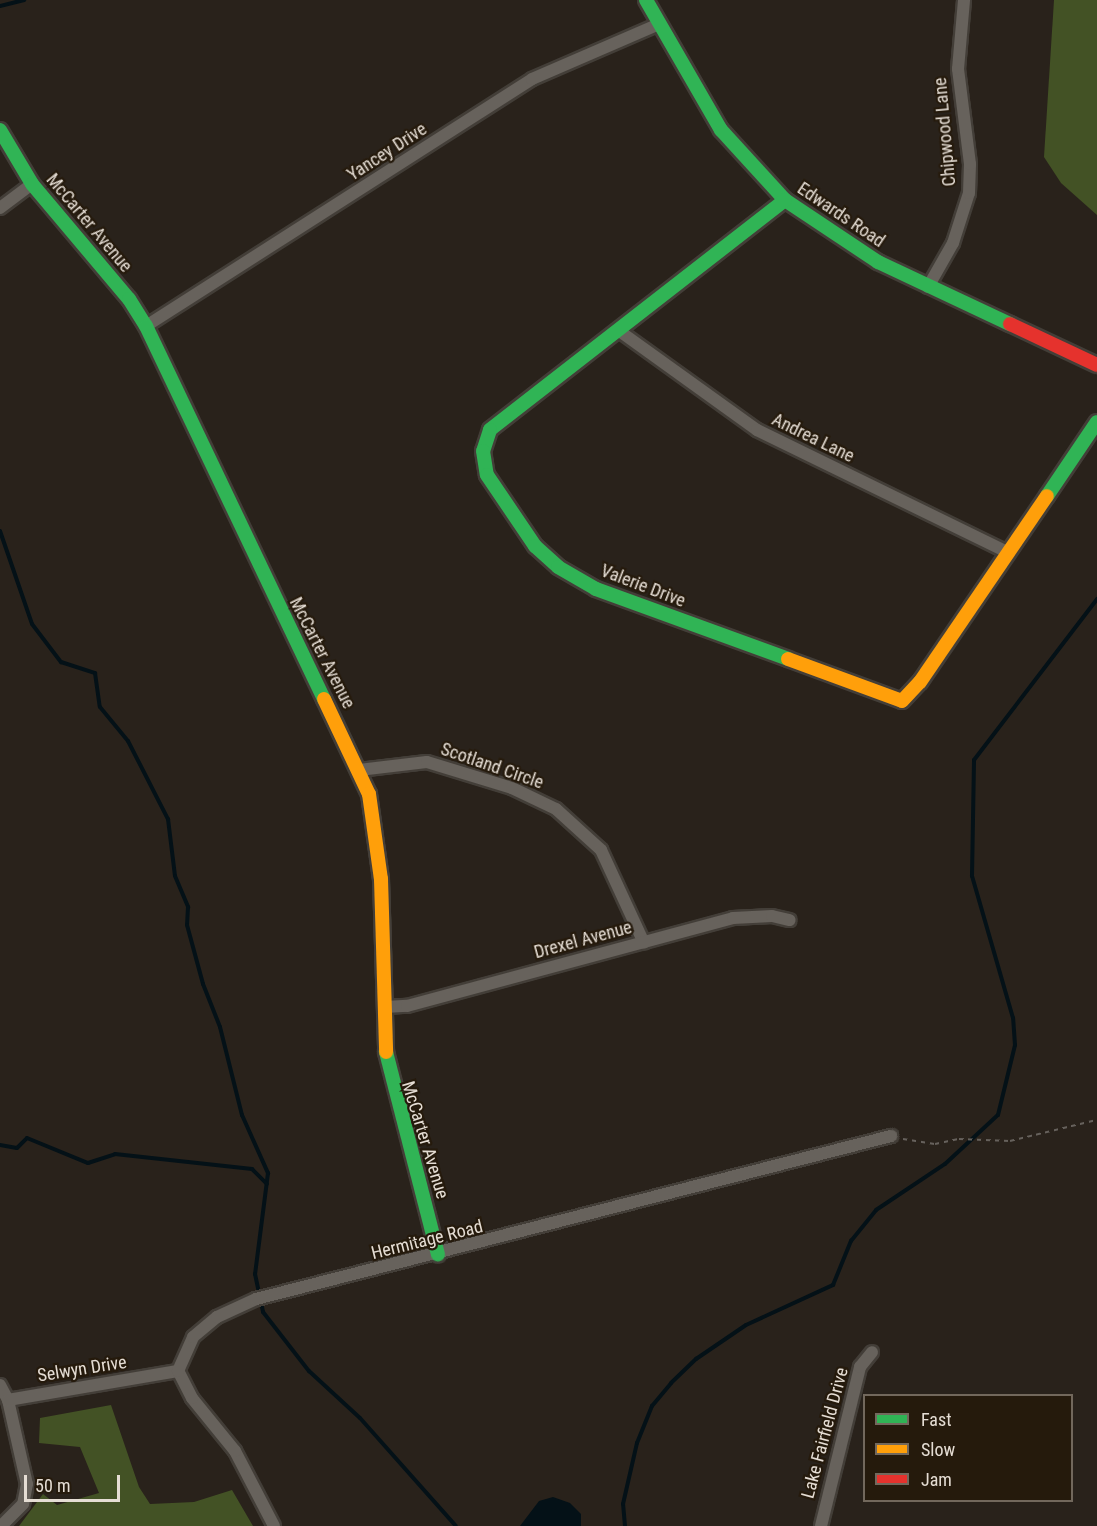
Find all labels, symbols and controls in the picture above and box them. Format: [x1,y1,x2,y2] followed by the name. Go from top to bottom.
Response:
[929,77,961,187] street label: Chipwood Lane
[343,118,431,186] street label: Yancey Drive
[42,169,136,277] street label: McCarter Avenue
[793,178,889,252] street label: Edwards Road
[768,409,858,467] street label: Andrea Lane
[598,560,688,612] street label: Valerie Drive
[285,594,359,712] street label: McCarter Avenue
[438,738,546,794] street label: Scotland Circle
[532,917,634,963] street label: Drexel Avenue
[397,1079,453,1201] street label: McCarter Avenue
[369,1216,485,1264] street label: Hermitage Road
[36,1351,128,1387] street label: Selwyn Drive
[797,1365,853,1501] street label: Lake Fairfield Drive
[863,1394,1073,1502] legend
[921,1409,952,1430] text: Fast
[921,1439,955,1460] text: Slow
[27,1463,123,1501] scale bar
[921,1469,952,1490] text: Jam
[35,1475,70,1496] text: 50 m

